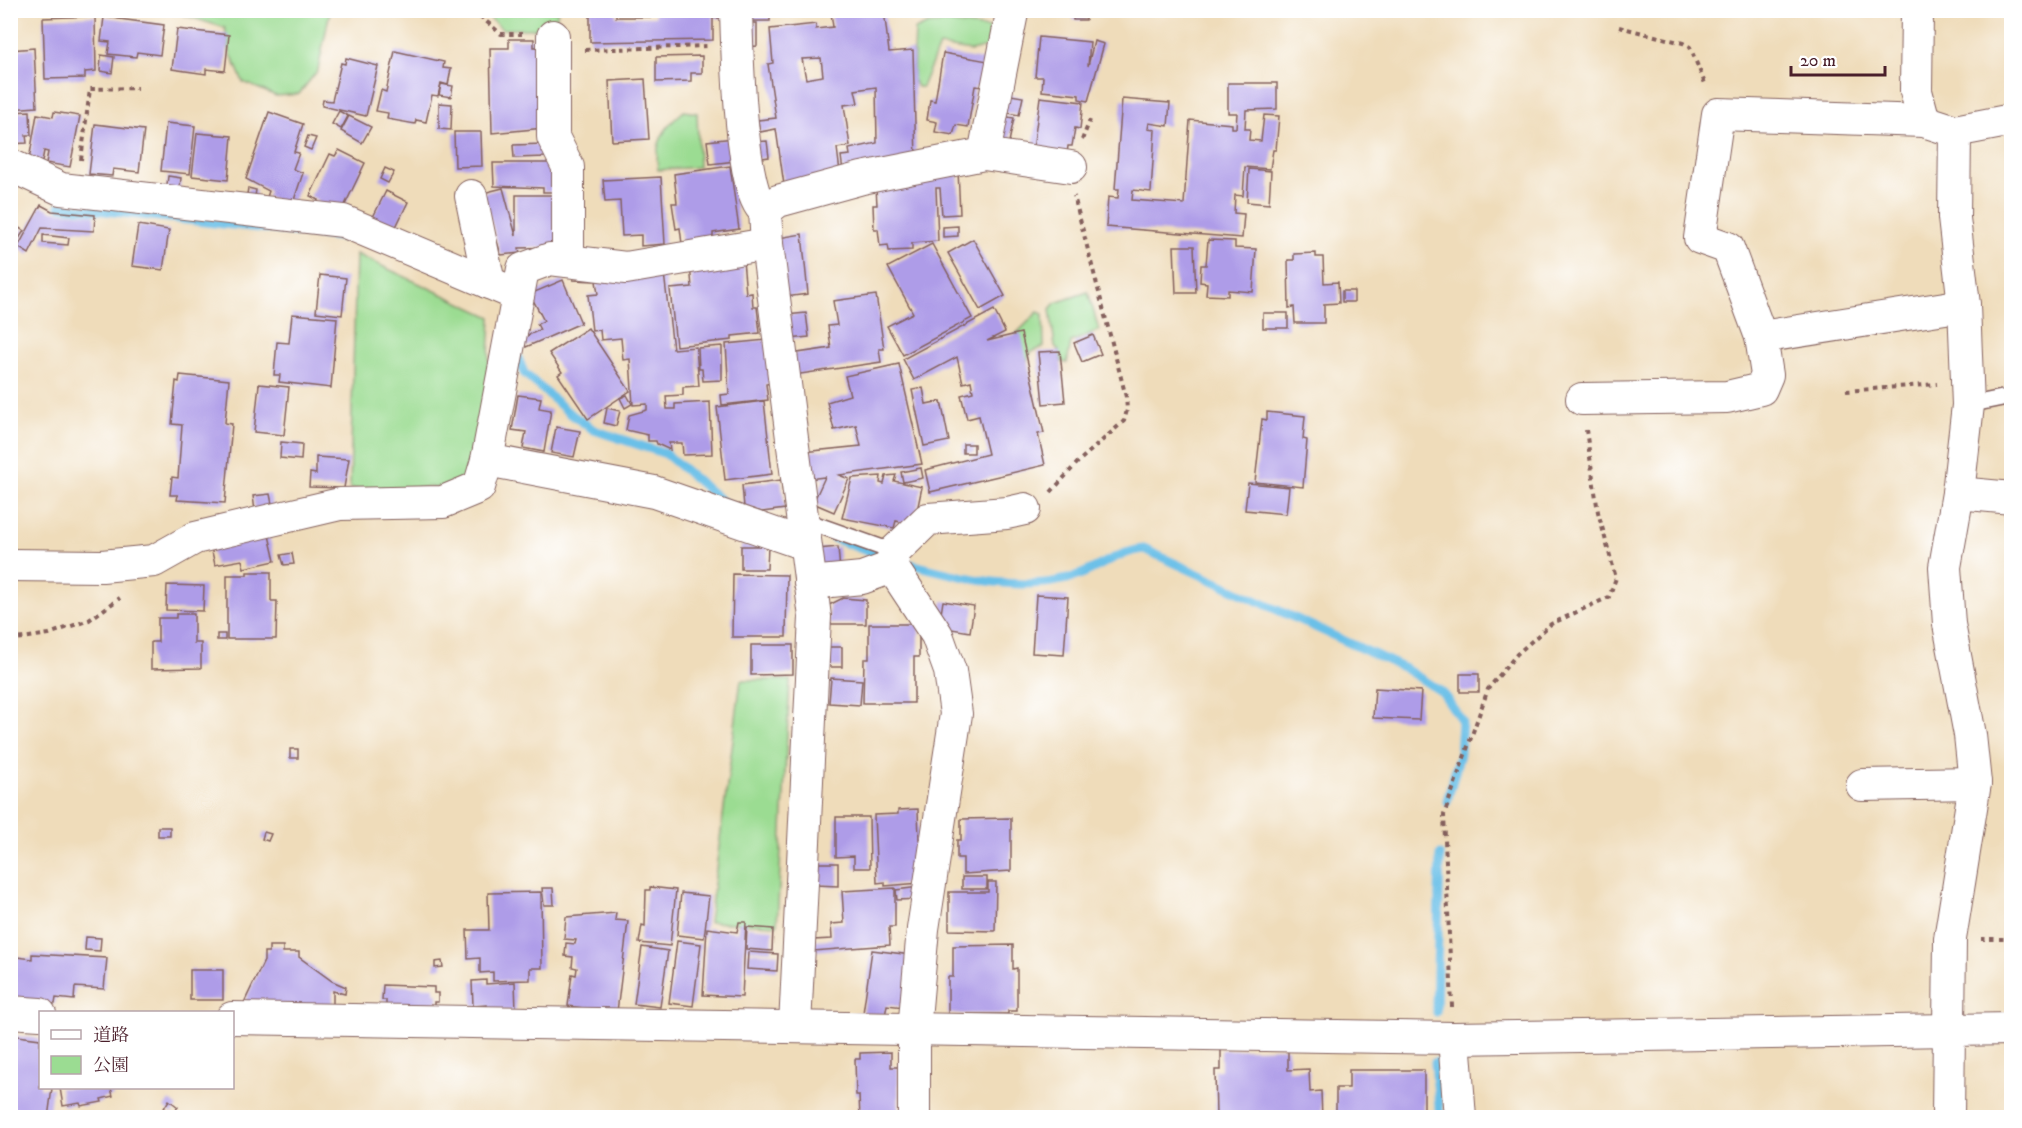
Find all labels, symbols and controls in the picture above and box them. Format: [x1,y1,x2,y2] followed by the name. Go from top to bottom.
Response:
[1791,39,1886,77] scale bar
[1800,50,1836,72] text: 20 m
[39,1011,234,1089] legend
[93,1025,129,1047] text: 道路
[93,1055,129,1077] text: 公園

